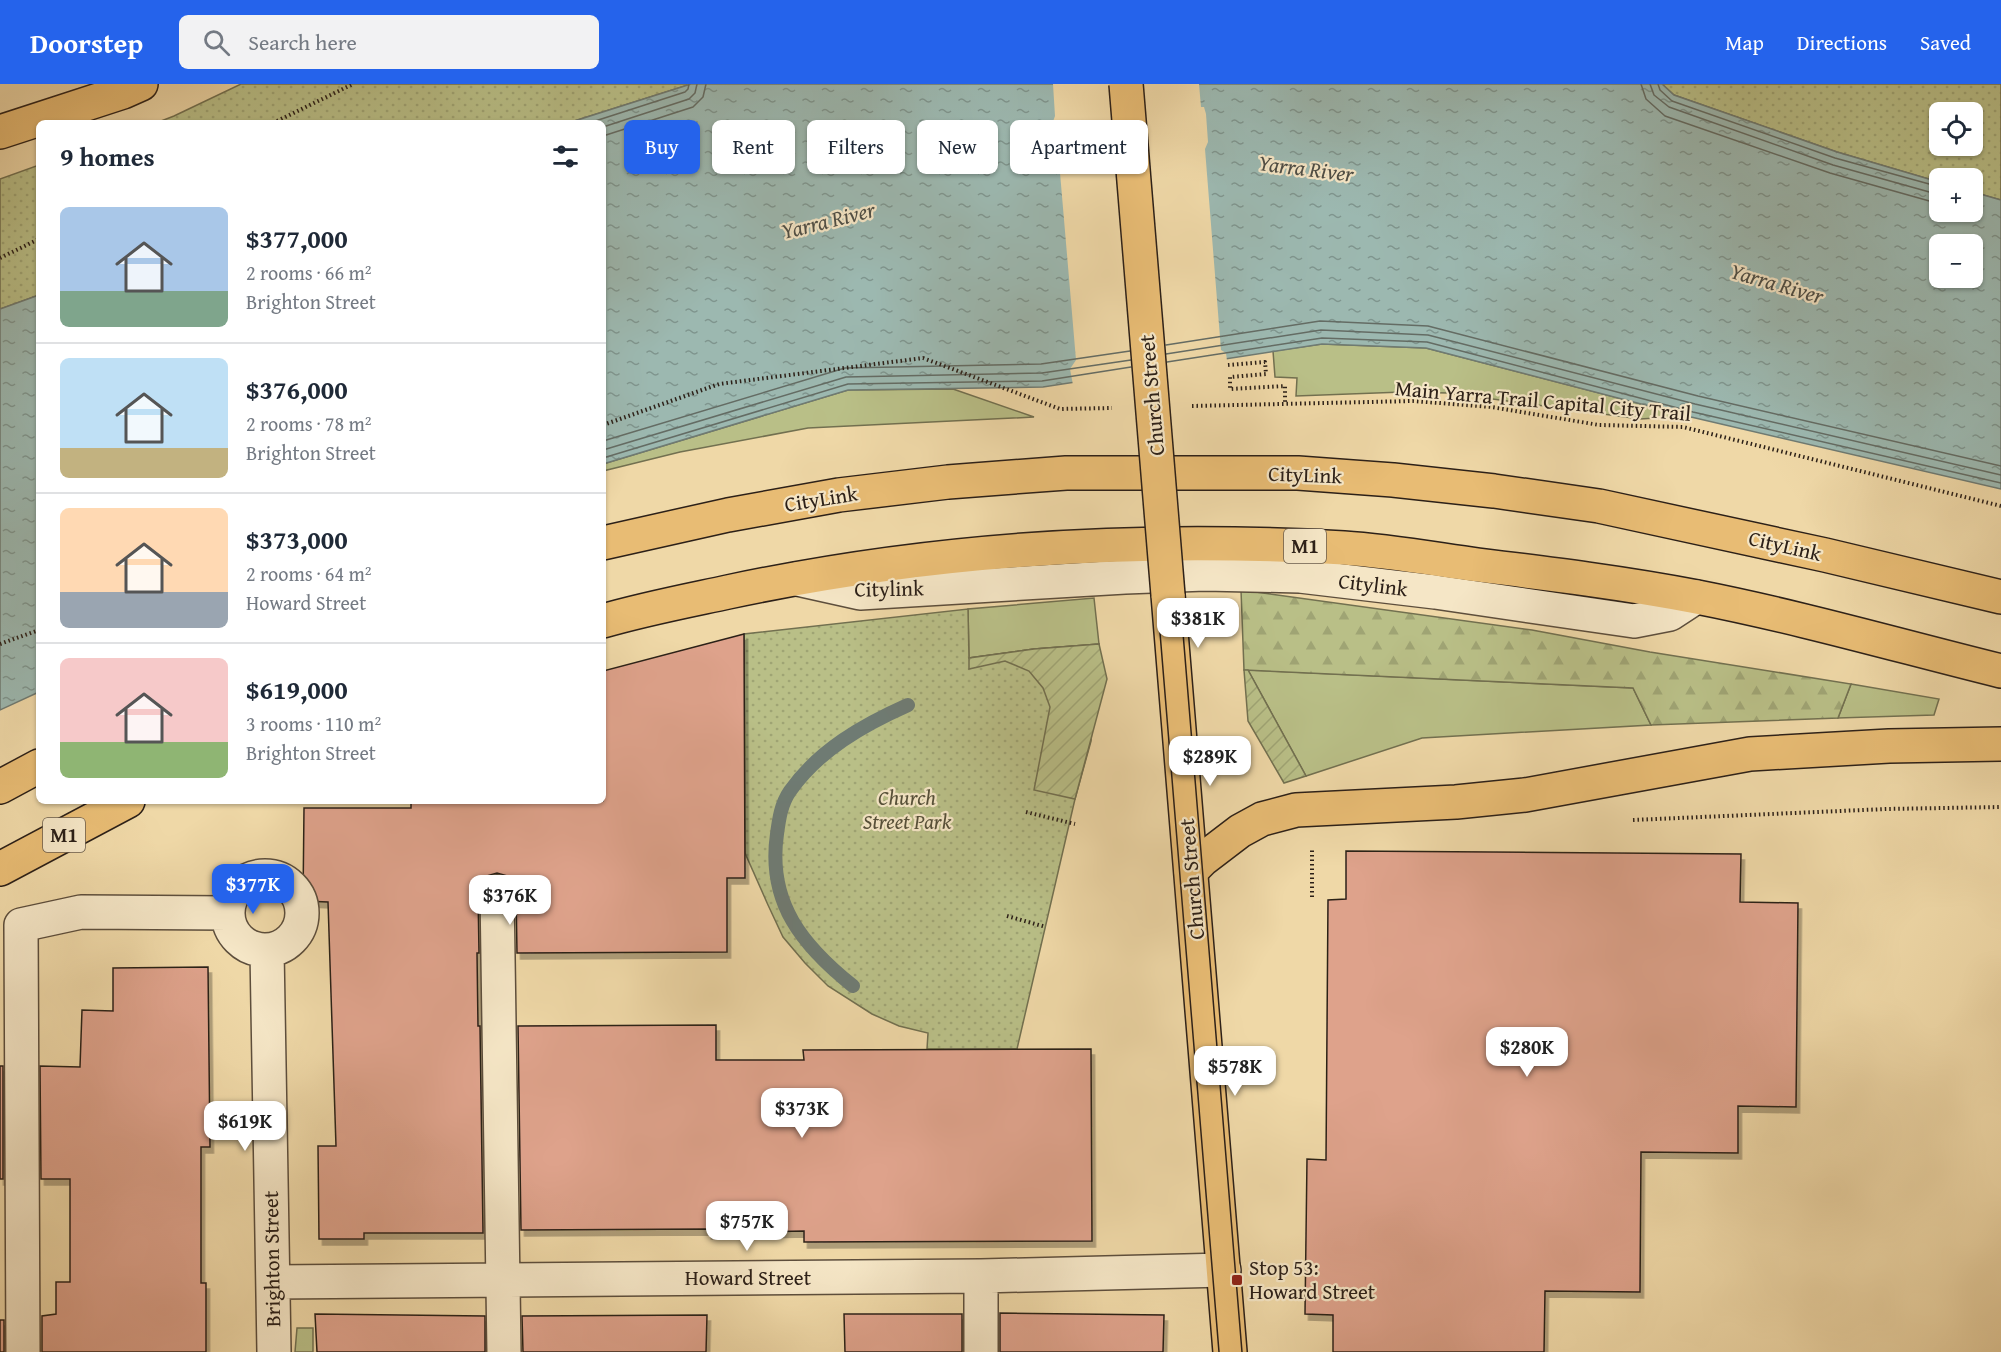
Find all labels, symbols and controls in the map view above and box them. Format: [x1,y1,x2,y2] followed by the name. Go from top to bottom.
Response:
[179,15,599,69] search box
[30,22,143,63] text: Doorstep
[200,26,233,59] icon: search
[248,26,357,58] text: Search here
[1725,27,1764,58] text: Map
[1797,27,1887,58] text: Directions
[1920,27,1971,58] text: Saved
[1929,102,1983,288] map controls
[1929,102,1983,156] button: locate
[624,120,700,174] chip: Buy
[712,120,795,174] chip: Rent
[807,120,905,174] chip: Filters
[917,120,998,174] chip: New
[1010,120,1148,174] chip: Apartment
[60,137,155,176] text: 9 homes
[549,140,582,173] icon: filters
[1256,146,1356,190] water label: Yarra River
[1929,168,1983,222] button: +
[778,193,879,247] water label: Yarra River
[246,219,348,258] text: $377,000
[108,231,180,303] icon: home
[1929,234,1983,288] button: −
[1727,254,1828,312] water label: Yarra River
[246,258,372,287] text: 2 rooms · 66 m²
[246,287,376,316] text: Brighton Street
[1131,333,1172,457] street label: Church Street
[246,370,348,409] text: $376,000
[1394,372,1693,429] street label: Main Yarra Trail Capital City Trail
[108,382,180,454] icon: home
[246,409,372,438] text: 2 rooms · 78 m²
[246,438,376,467] text: Brighton Street
[1268,458,1343,491] street label: CityLink
[782,477,860,520] street label: CityLink
[246,520,348,559] text: $373,000
[1746,522,1825,569] street label: CityLink
[1284,529,1326,563] road number: M1
[108,532,180,604] icon: home
[246,559,372,588] text: 2 rooms · 64 m²
[1337,565,1410,604] street label: Citylink
[854,572,924,605] street label: Citylink
[246,588,366,617] text: Howard Street
[1156,598,1240,649] pin: $381K
[1171,603,1225,632] text: $381K
[246,670,348,709] text: $619,000
[108,682,180,754] icon: home
[246,709,381,738] text: 3 rooms · 110 m²
[1168,736,1252,787] pin: $289K
[246,738,376,767] text: Brighton Street
[1183,741,1237,770] text: $289K
[863,782,952,837] park label: Church Street Park
[1171,817,1212,941] street label: Church Street
[43,818,85,852] road number: M1
[211,864,295,915] pin: $377K
[226,869,280,898] text: $377K
[468,875,552,926] pin: $376K
[483,880,537,909] text: $376K
[1485,1027,1569,1078] pin: $280K
[1500,1032,1554,1061] text: $280K
[1193,1046,1277,1097] pin: $578K
[1208,1051,1262,1080] text: $578K
[760,1088,844,1139] pin: $373K
[775,1093,829,1122] text: $373K
[203,1101,287,1152] pin: $619K
[218,1106,272,1135] text: $619K
[255,1190,288,1327] street label: Brighton Street
[705,1201,789,1252] pin: $757K
[720,1206,774,1235] text: $757K
[1249,1252,1376,1307] place label: Stop 53: Howard Street
[685,1262,812,1293] street label: Howard Street
[1230,1273,1244,1287] marker: Stop 53: Howard Street

